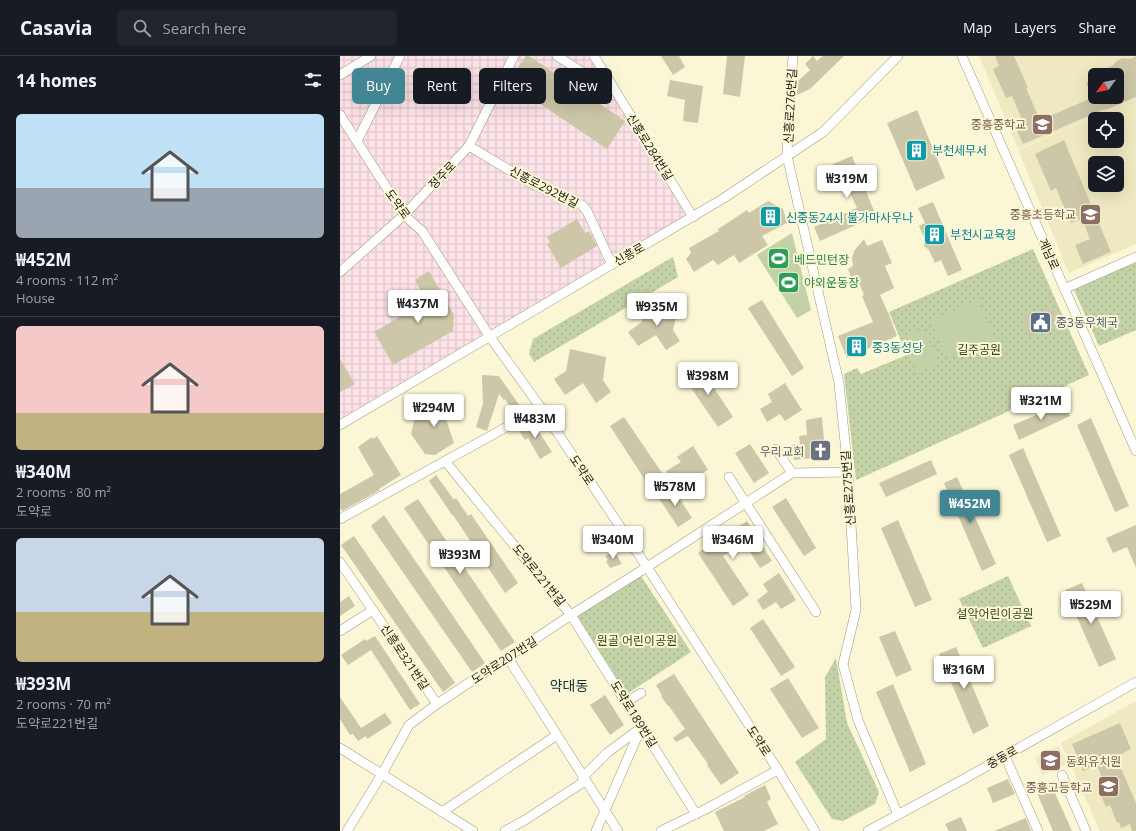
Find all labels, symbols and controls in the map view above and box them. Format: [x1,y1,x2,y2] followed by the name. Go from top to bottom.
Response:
[117,10,397,46] search box
[20,15,93,41] text: Casavia
[131,17,153,39] icon: search
[163,18,246,38] text: Search here
[963,18,992,37] text: Map
[1014,18,1056,37] text: Layers
[1078,18,1116,37] text: Share
[352,68,405,104] chip: Buy
[413,68,471,104] chip: Rent
[479,68,546,104] chip: Filters
[554,68,612,104] chip: New
[780,68,800,144] street label: 신흥로276번길
[1088,68,1124,104] north arrow
[1088,68,1124,192] map controls
[16,69,97,92] text: 14 homes
[302,69,324,91] icon: filters
[623,110,677,184] street label: 신흥로284번길
[1029,111,1055,137] school or university icon: 중흥중학교
[1088,112,1124,148] button: locate
[971,116,1026,133] place label: 중흥중학교
[903,137,929,163] building icon: 부천세무서
[134,140,206,212] icon: home
[932,142,987,159] place label: 부천세무서
[1088,156,1124,192] button: layers
[424,157,460,193] street label: 정주로
[506,162,582,212] street label: 신흥로292번길
[819,165,875,199] pin: ₩319M
[826,169,868,187] text: ₩319M
[381,186,415,222] street label: 도약로
[1078,201,1104,227] school or university icon: 중흥초등학교
[757,204,783,230] building icon: 신중동24시 불가마사우나
[1010,206,1076,223] place label: 중흥초등학교
[786,209,913,226] place label: 신중동24시 불가마사우나
[921,221,947,247] building icon: 부천시교육청
[950,226,1016,243] place label: 부천시교육청
[1034,235,1064,273] street label: 계남로
[610,238,648,270] street label: 신흥로
[766,246,792,272] sports icon: 베드민턴장
[16,248,71,271] text: ₩452M
[794,251,849,268] place label: 베드민턴장
[776,269,802,295] sports icon: 야외운동장
[16,271,118,289] text: 4 rooms · 112 m²
[804,274,859,291] place label: 야외운동장
[16,289,55,307] text: House
[390,290,446,324] pin: ₩437M
[629,293,685,327] pin: ₩935M
[397,294,439,312] text: ₩437M
[636,297,678,315] text: ₩935M
[1027,309,1053,335] public building icon: 중3동우체국
[1056,314,1118,331] place label: 중3동우체국
[844,334,870,360] building icon: 중3동성당
[872,339,923,356] place label: 중3동성당
[957,341,1001,358] park label: 길주공원
[134,352,206,424] icon: home
[680,362,736,396] pin: ₩398M
[687,366,729,384] text: ₩398M
[1013,387,1069,421] pin: ₩321M
[1020,391,1062,409] text: ₩321M
[406,394,462,428] pin: ₩294M
[413,398,455,416] text: ₩294M
[507,405,563,439] pin: ₩483M
[514,409,556,427] text: ₩483M
[807,438,833,464] church icon: 우리교회
[760,443,804,460] place label: 우리교회
[837,450,859,526] street label: 신흥로275번길
[566,452,598,488] street label: 도약로
[16,460,71,483] text: ₩340M
[647,473,703,507] pin: ₩578M
[654,477,696,495] text: ₩578M
[16,483,111,501] text: 2 rooms · 80 m²
[942,490,998,524] pin: ₩452M
[949,494,991,512] text: ₩452M
[16,502,52,520] text: 도약로
[585,526,641,560] pin: ₩340M
[705,526,761,560] pin: ₩346M
[592,530,634,548] text: ₩340M
[712,530,754,548] text: ₩346M
[509,540,569,610] street label: 도약로221번길
[432,541,488,575] pin: ₩393M
[439,545,481,563] text: ₩393M
[134,564,206,636] icon: home
[1063,591,1119,625] pin: ₩529M
[1070,595,1112,613] text: ₩529M
[956,605,1034,622] park label: 설악어린이공원
[377,621,433,693] street label: 신흥로321번길
[468,632,540,688] street label: 도약로207번길
[597,632,677,649] park label: 원골 어린이공원
[936,656,992,690] pin: ₩316M
[943,660,985,678] text: ₩316M
[16,672,71,695] text: ₩393M
[550,676,588,695] district label: 약대동
[607,677,661,751] street label: 도약로189번길
[16,695,111,713] text: 2 rooms · 70 m²
[16,714,98,732] text: 도약로221번길
[743,722,775,760] street label: 도약로
[983,742,1021,772] street label: 중동로
[1038,748,1064,774] school or university icon: 동화유치원
[1066,753,1121,770] place label: 동화유치원
[1095,774,1121,800] school or university icon: 중흥고등학교
[1026,779,1092,796] place label: 중흥고등학교

